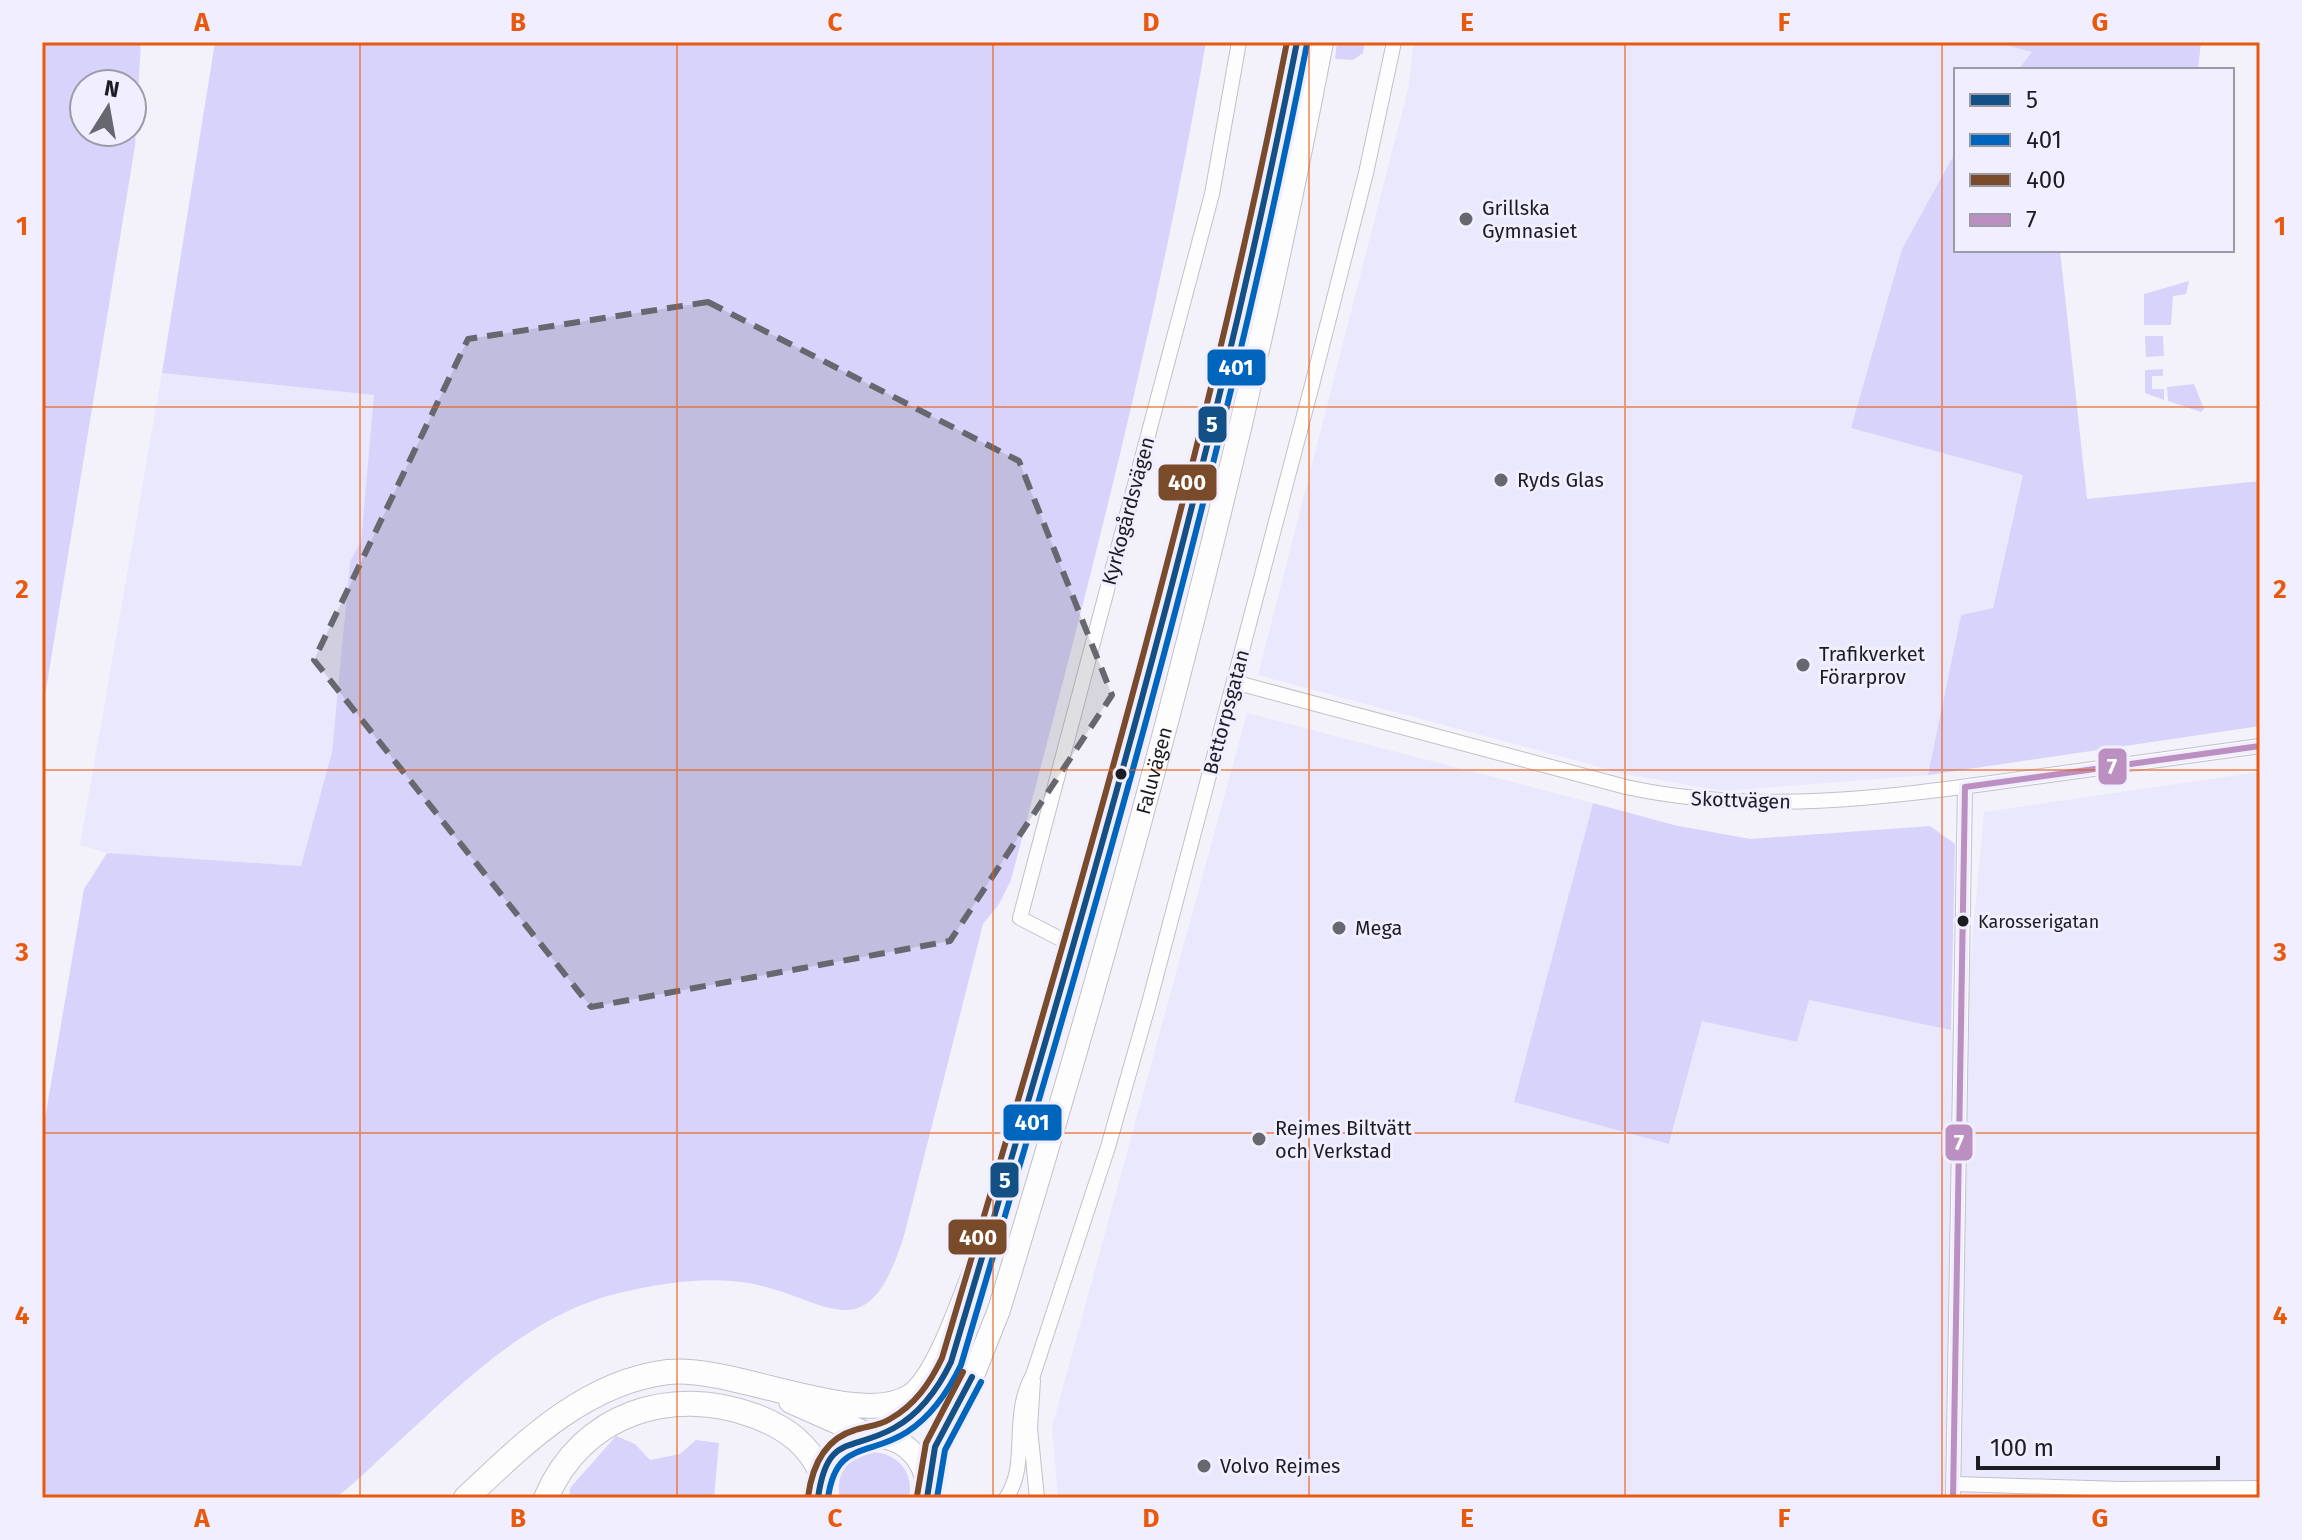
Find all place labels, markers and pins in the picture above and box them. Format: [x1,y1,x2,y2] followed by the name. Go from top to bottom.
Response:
[1482,196,1578,243] place label: Grillska Gymnasiet
[1457,210,1475,228] marker: Grillska Gymnasiet
[1517,468,1604,492] place label: Ryds Glas
[1492,471,1510,489] marker: Ryds Glas
[1819,642,1926,689] place label: Trafikverket Förarprov
[1794,656,1812,674] marker: Trafikverket Förarprov
[1113,766,1129,782] unlabelled marker
[1978,911,2099,933] place label: Karosserigatan
[1955,913,1971,929] marker: Karosserigatan
[1355,916,1402,940] place label: Mega
[1330,919,1348,937] marker: Mega
[1275,1116,1412,1163] place label: Rejmes Biltvätt och Verkstad
[1250,1130,1268,1148] marker: Rejmes Biltvätt och Verkstad
[1220,1454,1340,1478] place label: Volvo Rejmes
[1195,1457,1213,1475] marker: Volvo Rejmes

